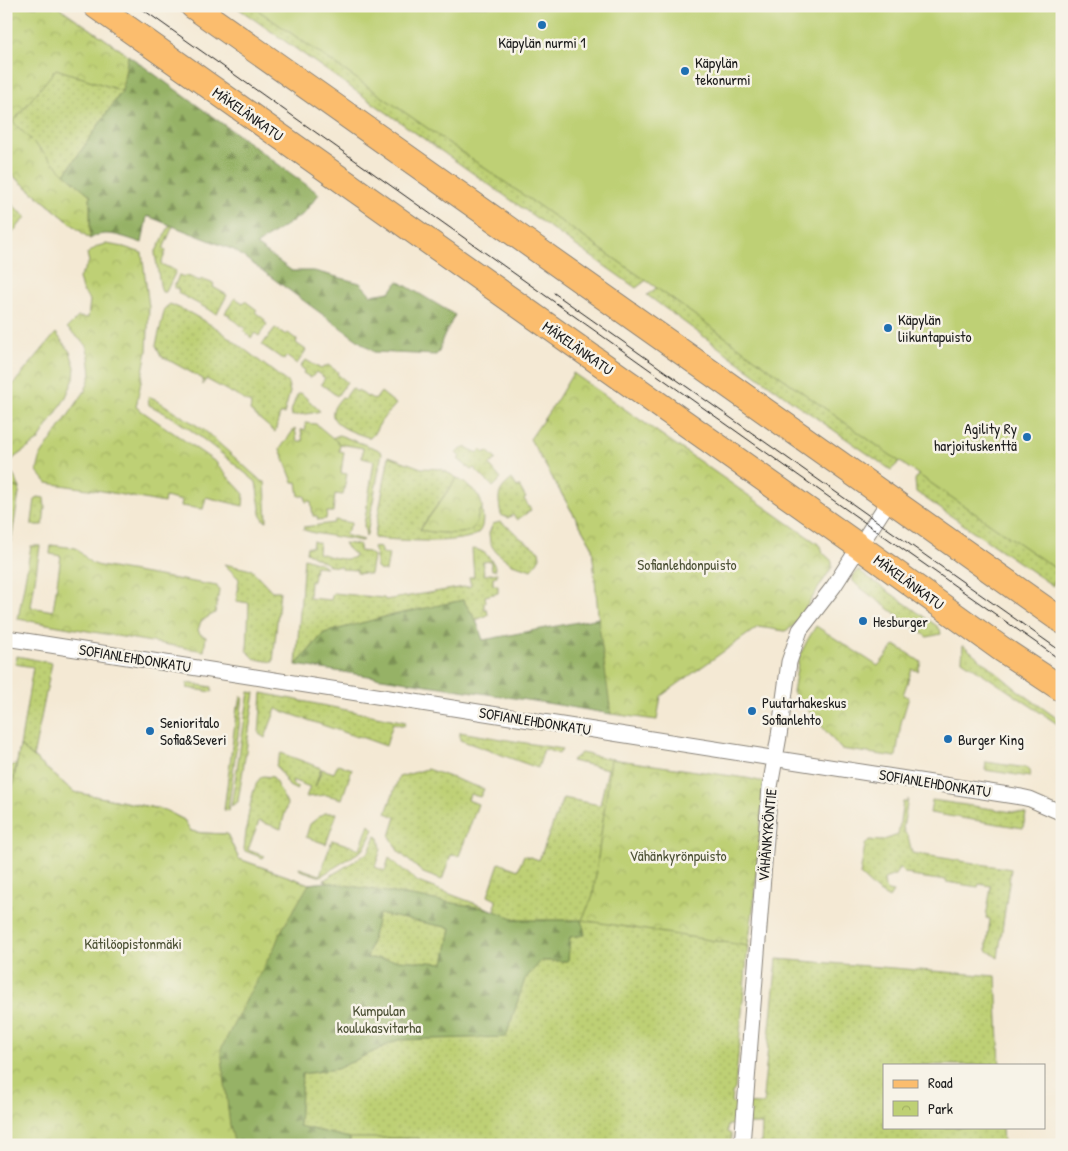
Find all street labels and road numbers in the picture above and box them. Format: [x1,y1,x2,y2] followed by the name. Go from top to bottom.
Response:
[208,82,288,146] street label: MÄKELÄNKATU
[538,316,618,380] street label: MÄKELÄNKATU
[870,549,948,615] street label: MÄKELÄNKATU
[78,639,192,677] street label: SOFIANLEHDONKATU
[478,702,592,740] street label: SOFIANLEHDONKATU
[878,764,992,802] street label: SOFIANLEHDONKATU
[752,787,782,882] street label: VÄHÄNKYRÖNTIE

